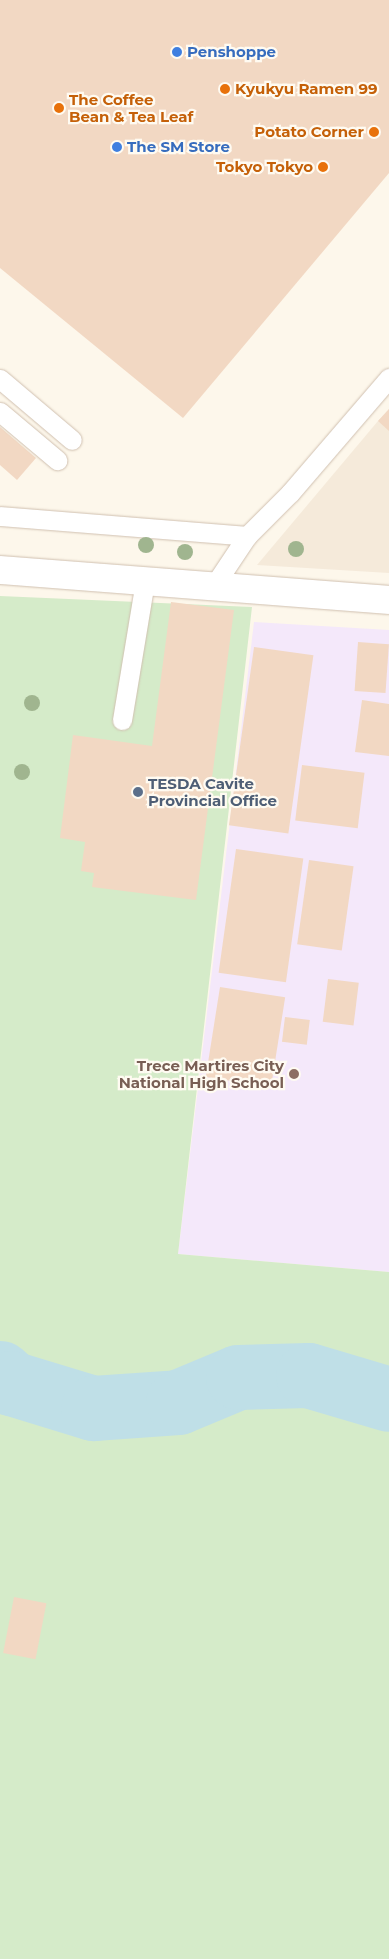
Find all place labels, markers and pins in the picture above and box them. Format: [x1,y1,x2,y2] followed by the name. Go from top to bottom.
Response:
[187,43,276,61] place label: Penshoppe
[171,46,183,58] marker: Penshoppe
[235,80,378,98] place label: Kyukyu Ramen 99
[219,83,231,95] marker: Kyukyu Ramen 99
[69,90,193,125] place label: The Coffee Bean & Tea Leaf
[53,102,65,114] marker: The Coffee Bean & Tea Leaf
[254,123,364,141] place label: Potato Corner
[368,126,380,138] marker: Potato Corner
[127,138,230,156] place label: The SM Store
[111,141,123,153] marker: The SM Store
[216,158,313,176] place label: Tokyo Tokyo
[317,161,329,173] marker: Tokyo Tokyo
[148,774,277,809] place label: TESDA Cavite Provincial Office
[132,786,144,798] marker: TESDA Cavite Provincial Office
[119,1056,284,1091] place label: Trece Martires City National High School
[288,1068,300,1080] marker: Trece Martires City National High School

